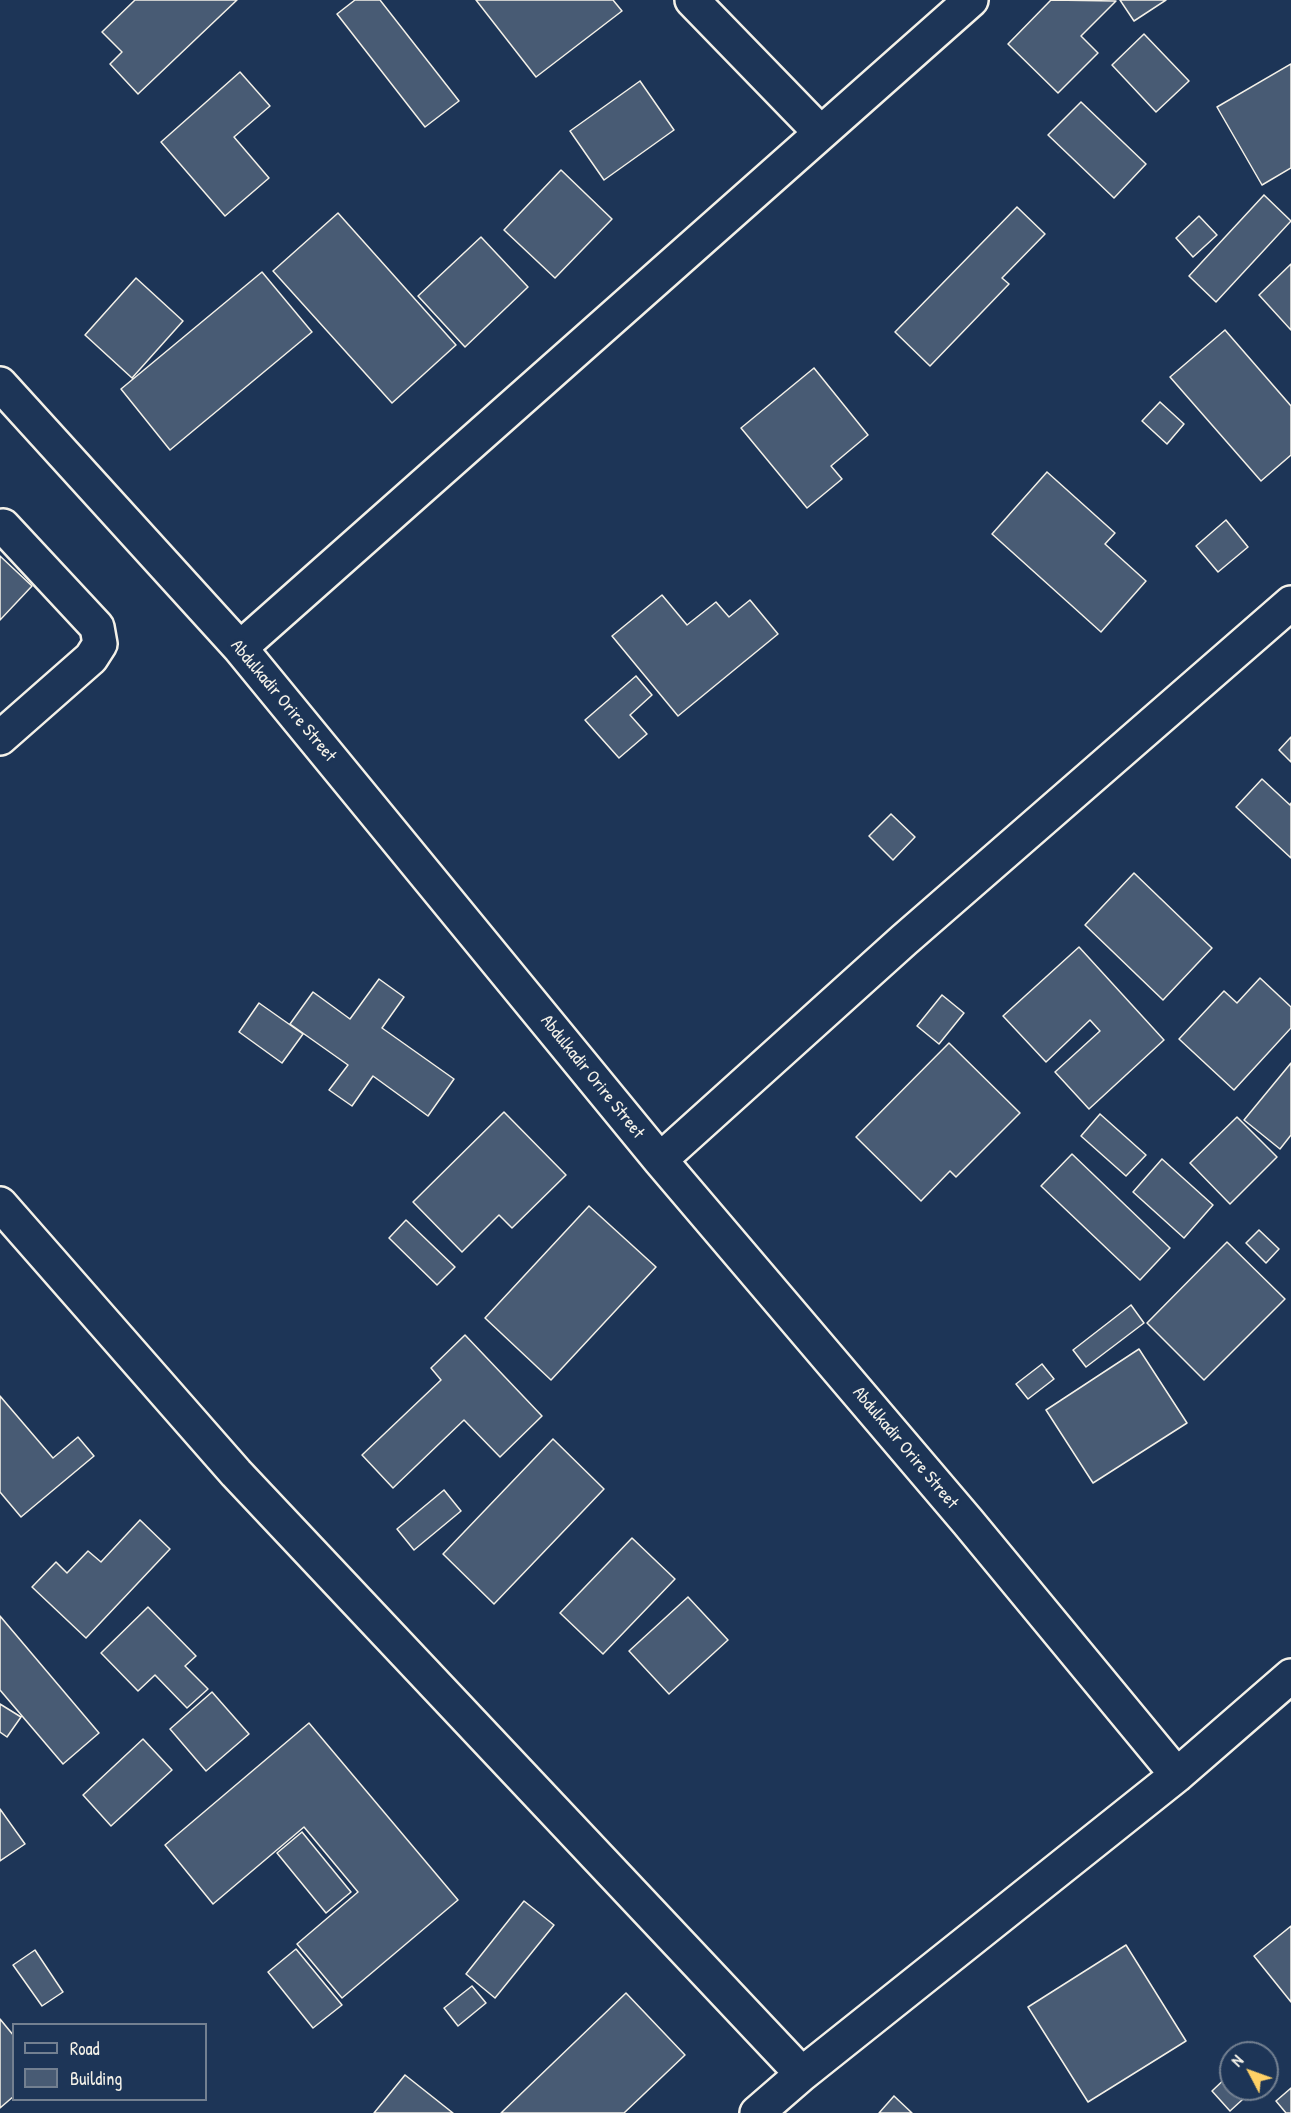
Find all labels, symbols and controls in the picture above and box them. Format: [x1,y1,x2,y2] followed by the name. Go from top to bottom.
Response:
[226,635,340,767] street label: Abdulkadir Orire Street
[535,1011,649,1143] street label: Abdulkadir Orire Street
[848,1382,962,1514] street label: Abdulkadir Orire Street
[12,2023,207,2101] legend
[70,2036,100,2061] text: Road
[1219,2041,1279,2101] north arrow
[1226,2050,1248,2071] text: N
[70,2066,122,2091] text: Building

